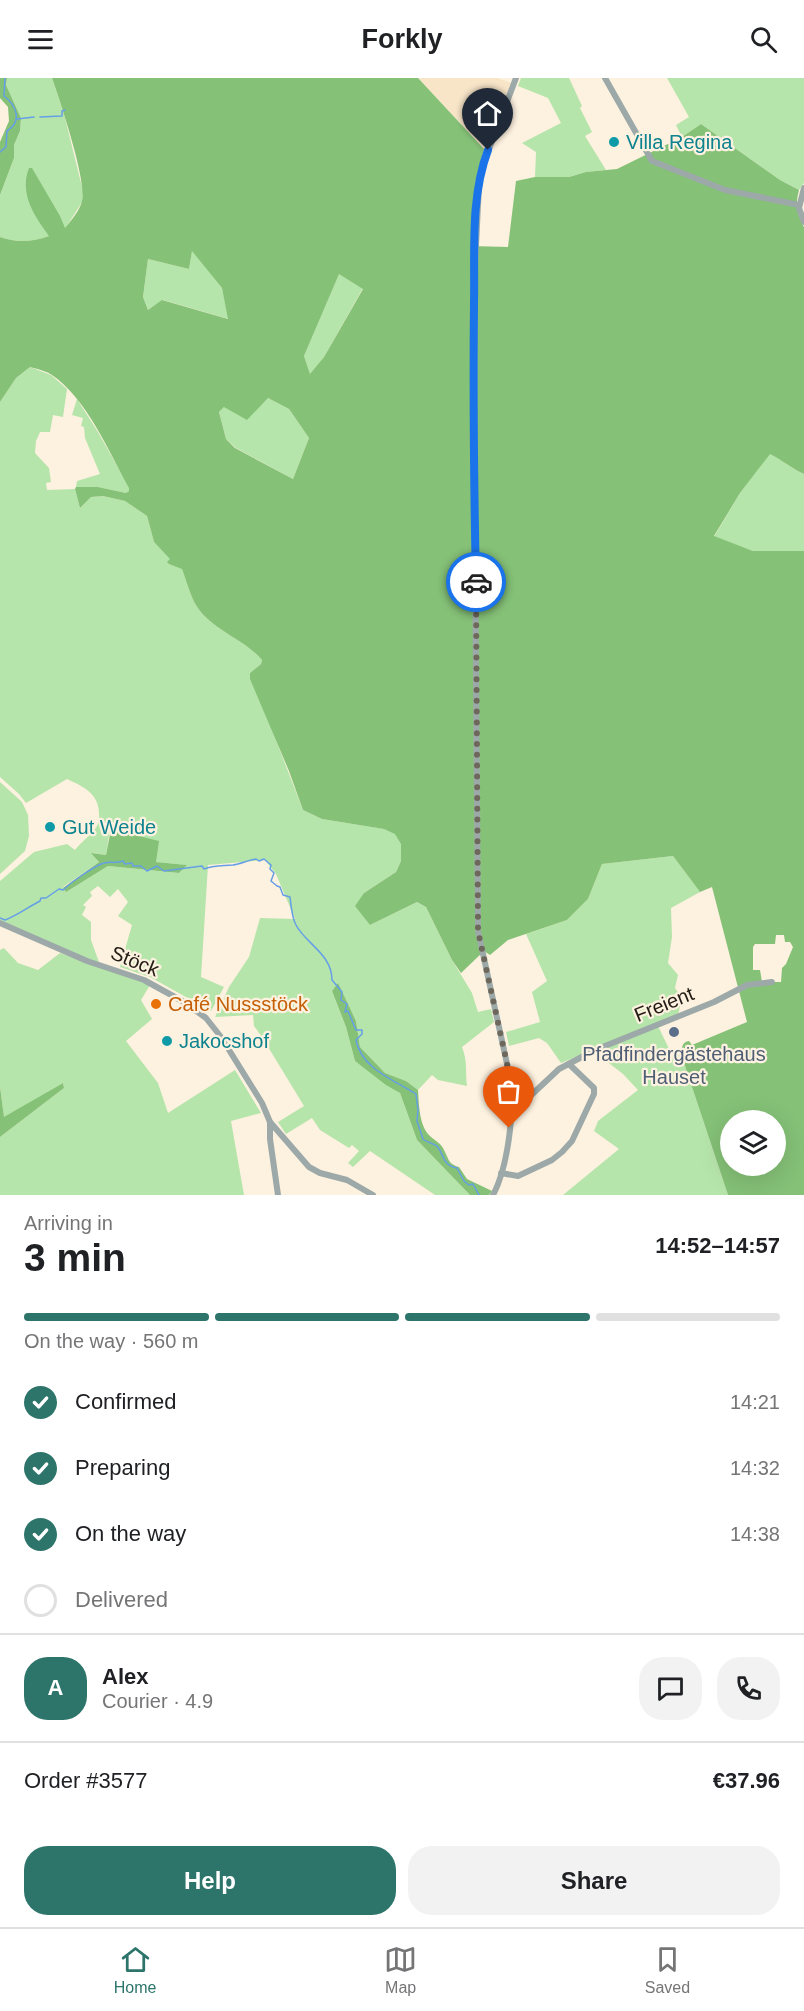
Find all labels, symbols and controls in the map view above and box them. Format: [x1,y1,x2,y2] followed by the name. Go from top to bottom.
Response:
[24,23,57,56] icon: menu
[747,23,780,56] icon: search
[361,24,443,54] text: Forkly
[462,88,513,150] pin
[471,97,504,130] icon: home
[626,131,733,153] place label: Villa Regina
[607,135,621,149] marker: Villa Regina
[446,552,506,612] courier
[460,566,493,599] icon: car
[62,816,156,838] place label: Gut Weide
[43,820,57,834] marker: Gut Weide
[108,941,163,981] street label: Stöck
[631,982,697,1026] street label: Freient
[168,993,309,1015] place label: Café Nussstöck
[149,997,163,1011] marker: Café Nussstöck
[667,1025,681,1039] marker: Pfadfindergästehaus Hauset
[179,1030,269,1052] place label: Jakocshof
[160,1034,174,1048] marker: Jakocshof
[582,1043,766,1088] place label: Pfadfindergästehaus Hauset
[483,1066,534,1128] pin
[492,1075,525,1108] icon: bag
[720,1110,786,1176] map controls
[720,1110,786,1176] button: layers
[24,1212,113,1234] text: Arriving in
[655,1233,780,1258] text: 14:52–14:57
[24,1236,126,1279] text: 3 min
[24,1330,199,1352] text: On the way · 560 m
[24,1386,57,1419] icon: check
[75,1389,176,1414] text: Confirmed
[730,1391,780,1413] text: 14:21
[24,1452,57,1485] icon: check
[75,1455,170,1480] text: Preparing
[730,1457,780,1479] text: 14:32
[24,1518,57,1551] icon: check
[75,1521,186,1546] text: On the way
[730,1523,780,1545] text: 14:38
[75,1587,168,1612] text: Delivered
[639,1657,702,1720] button: chat
[717,1657,780,1720] button: phone
[102,1664,148,1689] text: Alex
[48,1675,63,1700] text: A
[102,1690,213,1712] text: Courier · 4.9
[24,1768,148,1793] text: Order #3577
[713,1768,780,1793] text: €37.96
[24,1846,396,1915] button: Help
[408,1846,780,1915] button: Share
[114,1943,157,1997] tab: Home
[384,1943,417,1997] tab: Map
[645,1943,690,1997] tab: Saved

